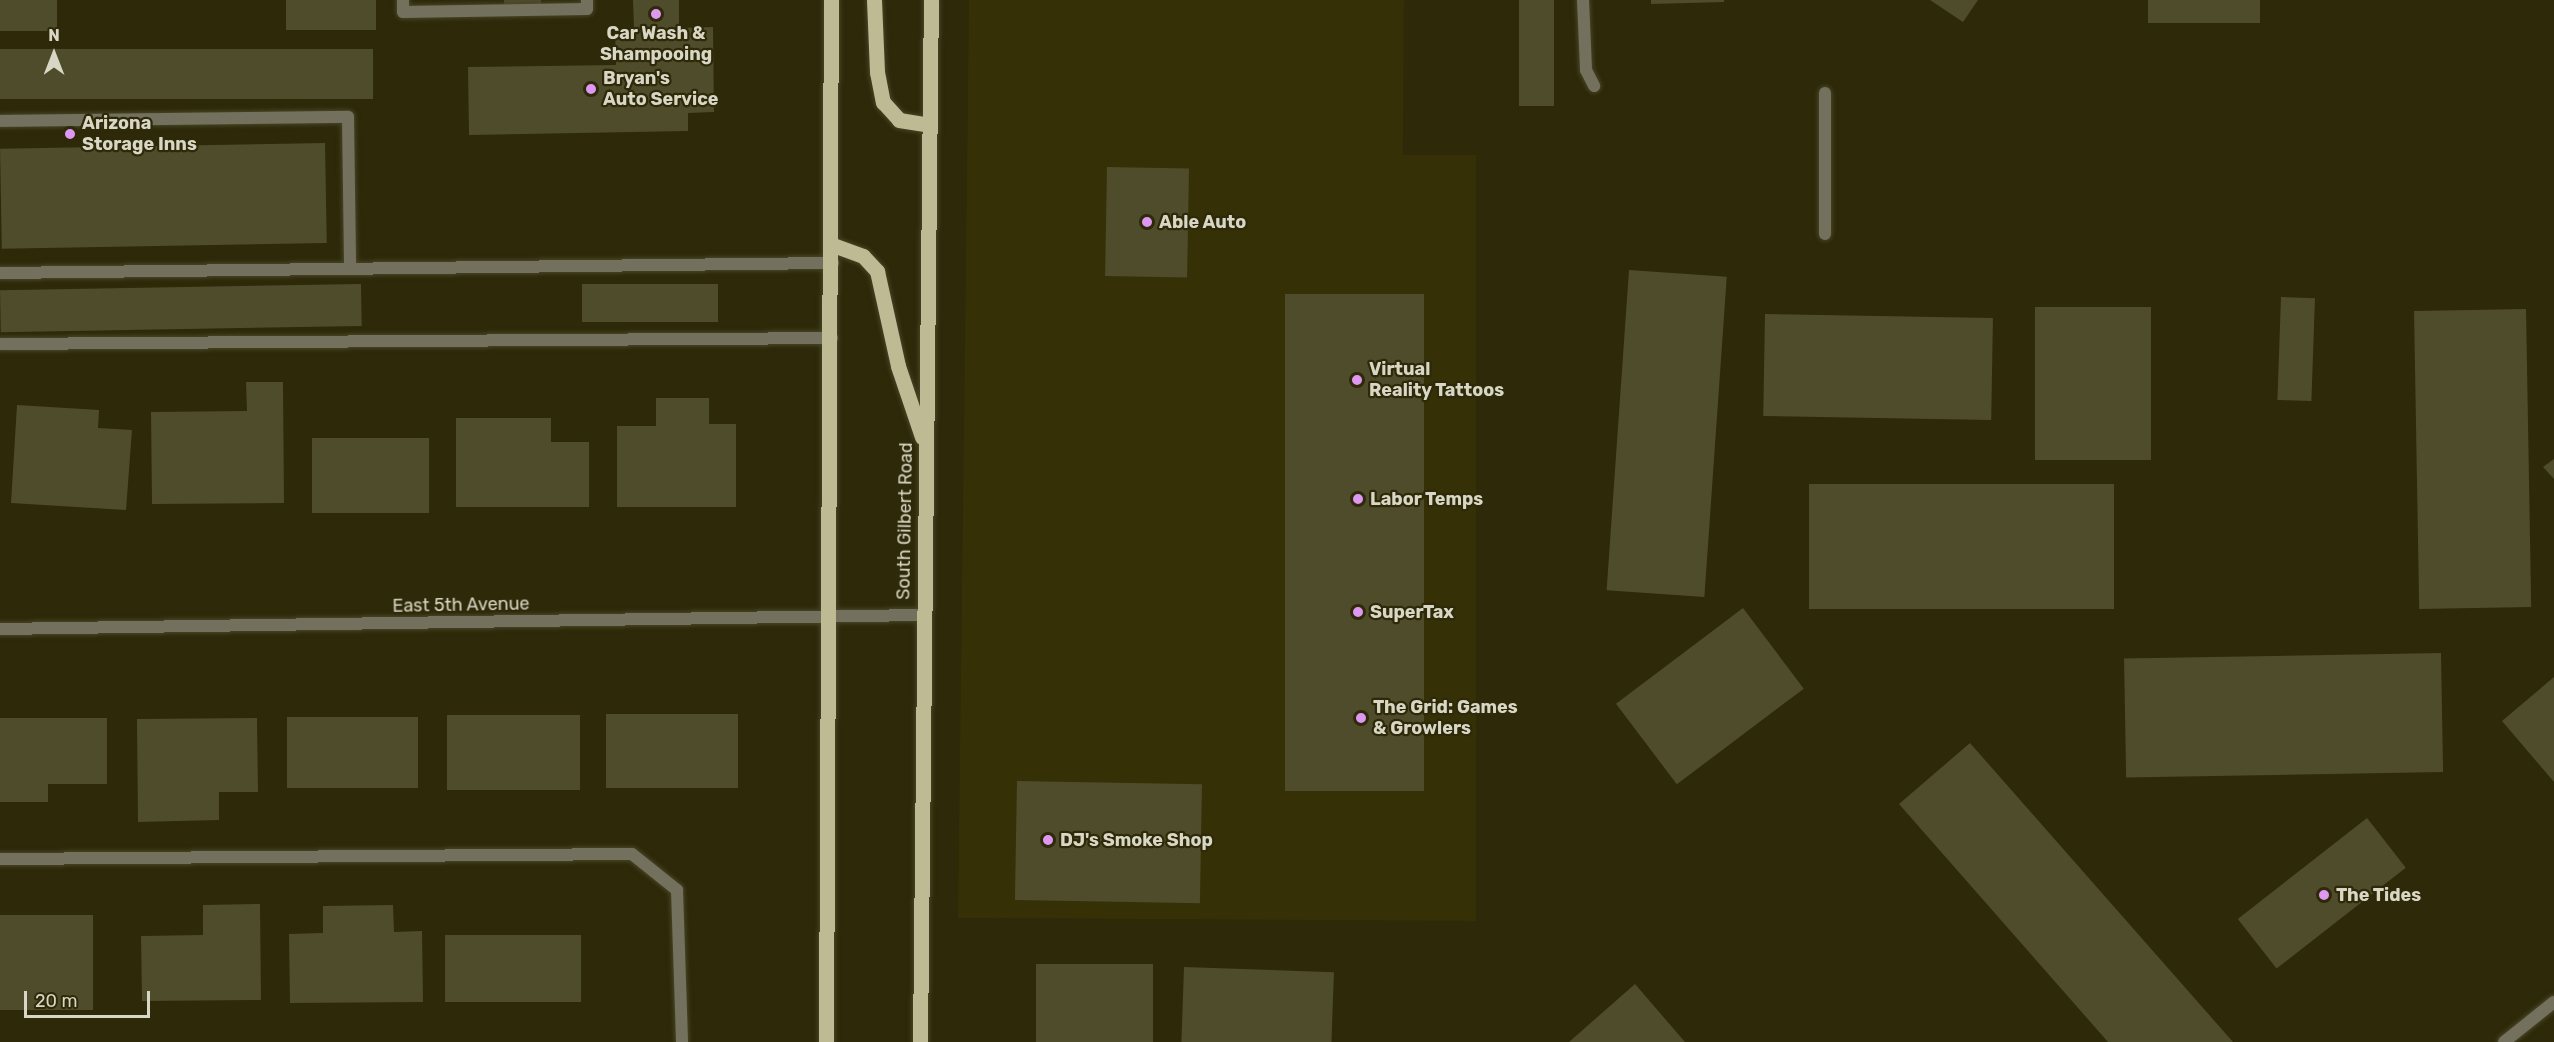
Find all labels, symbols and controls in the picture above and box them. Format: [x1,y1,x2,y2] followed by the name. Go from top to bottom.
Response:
[649,7,663,21] marker: Car Wash & Shampooing
[600,23,712,66] place label: Car Wash & Shampooing
[24,24,84,84] north arrow
[48,26,60,45] text: N
[603,68,719,110] place label: Bryan's Auto Service
[584,82,598,96] marker: Bryan's Auto Service
[82,113,197,156] place label: Arizona Storage Inns
[63,127,77,141] marker: Arizona Storage Inns
[1159,211,1247,233] place label: Able Auto
[1140,215,1154,229] marker: Able Auto
[1369,359,1505,401] place label: Virtual Reality Tattoos
[1350,373,1364,387] marker: Virtual Reality Tattoos
[893,442,917,600] street label: South Gilbert Road
[1370,488,1484,510] place label: Labor Temps
[1351,492,1365,506] marker: Labor Temps
[392,593,530,617] street label: East 5th Avenue
[1370,601,1454,623] place label: SuperTax
[1351,605,1365,619] marker: SuperTax
[1373,697,1518,740] place label: The Grid: Games & Growlers
[1354,711,1368,725] marker: The Grid: Games & Growlers
[1060,829,1213,851] place label: DJ's Smoke Shop
[1041,833,1055,847] marker: DJ's Smoke Shop
[2336,884,2422,906] place label: The Tides
[2317,888,2331,902] marker: The Tides
[27,979,153,1017] scale bar
[35,990,77,1012] text: 20 m

